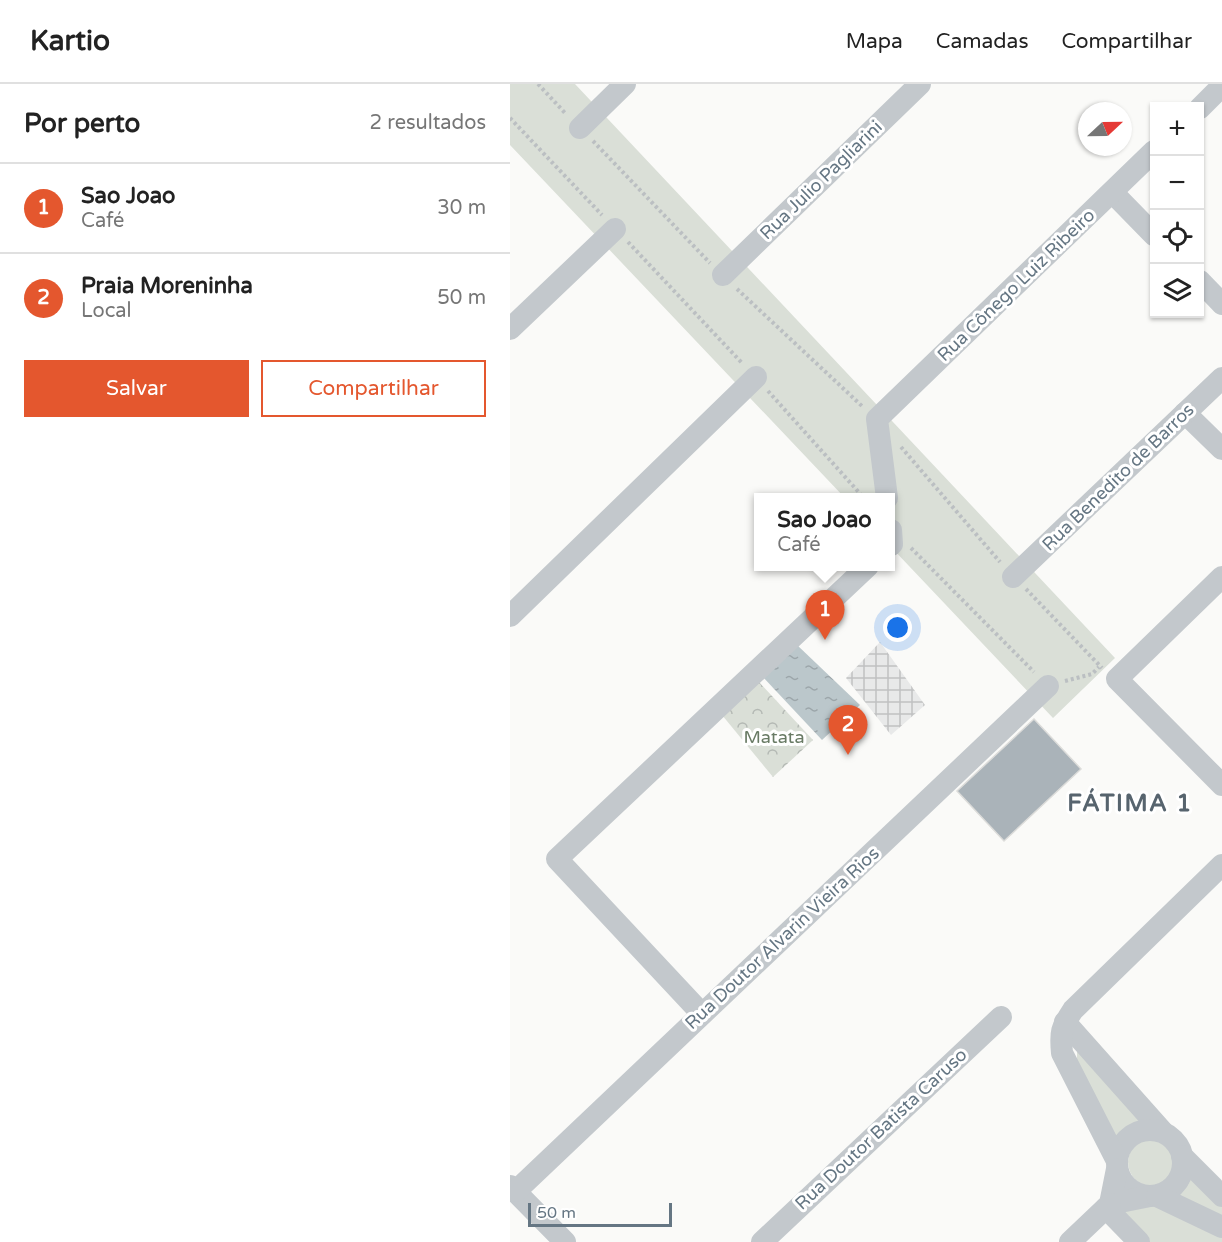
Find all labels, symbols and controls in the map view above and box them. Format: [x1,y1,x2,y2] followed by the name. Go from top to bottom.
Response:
[30,24,110,58] text: Kartio
[846,29,903,54] text: Mapa
[936,29,1028,54] text: Camadas
[1061,29,1192,54] text: Compartilhar
[1078,102,1132,156] north arrow
[1150,102,1204,318] map controls
[1150,102,1204,156] button: +
[24,108,140,139] text: Por perto
[370,111,486,135] text: 2 resultados
[755,116,887,244] street label: Rua Julio Pagliarini
[1150,156,1204,210] button: −
[81,183,175,209] text: Sao Joao
[37,196,50,220] text: 1
[437,196,486,220] text: 30 m
[933,204,1099,366] street label: Rua Cônego Luiz Ribeiro
[81,209,124,233] text: Café
[1150,210,1204,264] button: locate
[1150,264,1204,318] button: layers
[81,273,253,299] text: Praia Moreninha
[37,286,50,310] text: 2
[437,286,486,310] text: 50 m
[81,299,132,323] text: Local
[24,360,249,417] button: Salvar
[261,360,486,417] button: Compartilhar
[1038,399,1198,555] street label: Rua Benedito de Barros
[754,493,895,571] popup
[777,507,872,533] text: Sao Joao
[777,533,821,557] text: Café
[806,590,844,640] pin: 1
[883,613,912,642] your location
[828,706,868,755] pin: 2
[743,726,805,748] park label: Matata
[1067,788,1193,818] district label: FÁTIMA 1
[680,842,884,1034] street label: Rua Doutor Alvarin Vieira Rios
[791,1044,972,1214] street label: Rua Doutor Batista Caruso
[528,1200,672,1228] scale bar
[537,1203,576,1223] text: 50 m

